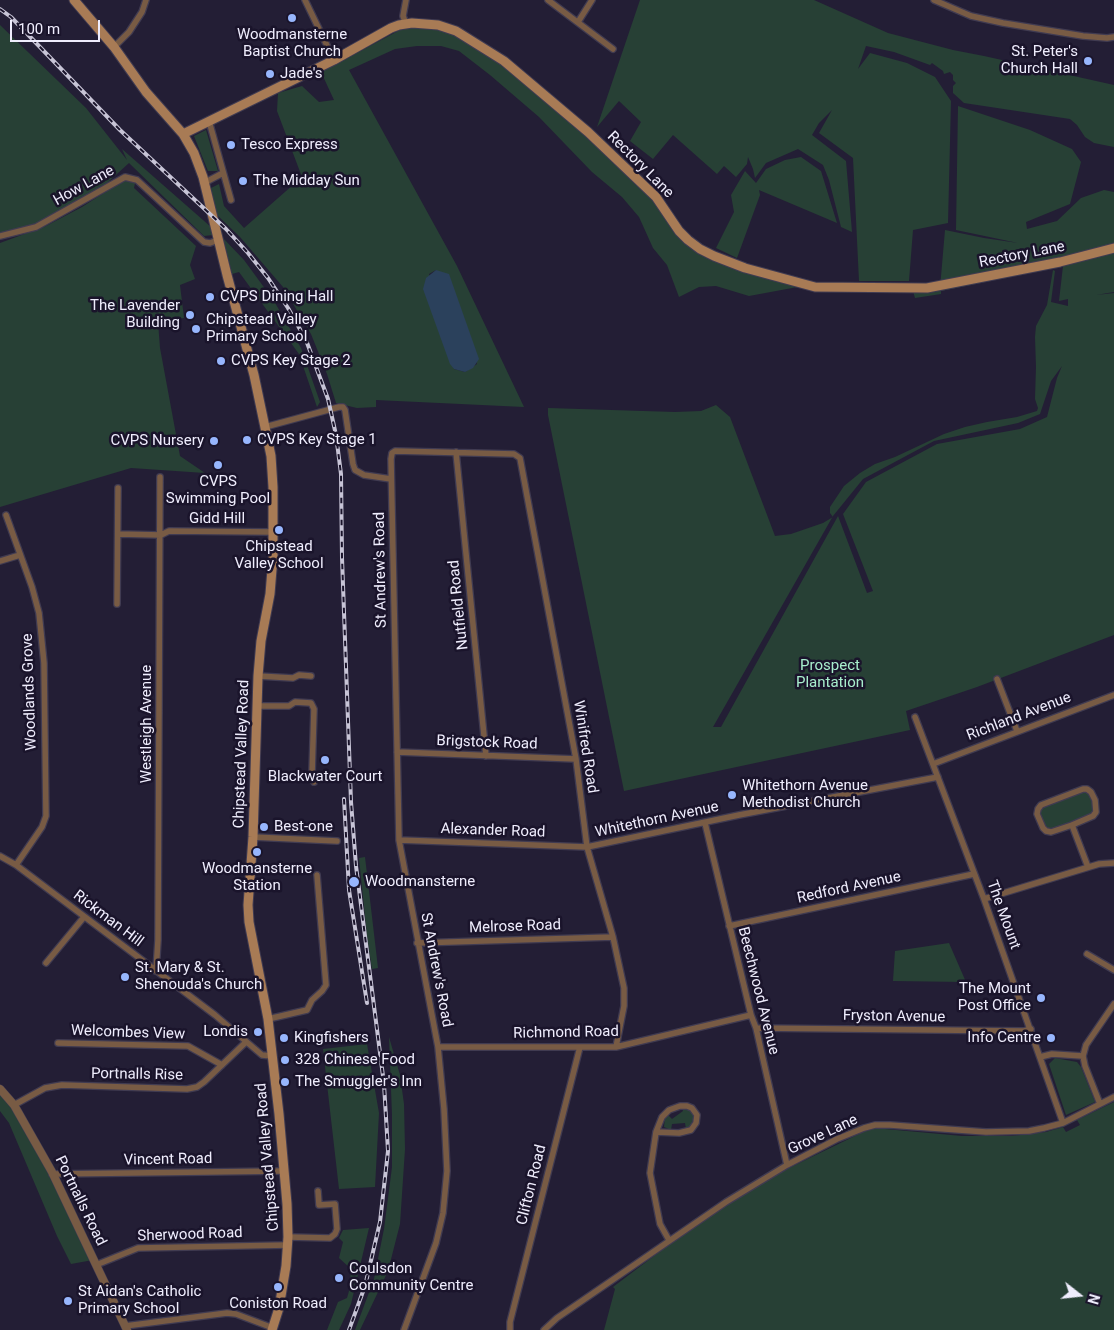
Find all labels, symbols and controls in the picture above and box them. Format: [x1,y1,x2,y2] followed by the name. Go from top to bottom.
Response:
[12,10,102,42] scale bar
[286,12,298,24] marker: Woodmansterne Baptist Church
[18,20,60,38] text: 100 m
[237,26,347,61] place label: Woodmansterne Baptist Church
[1001,43,1078,78] place label: St. Peter's Church Hall
[1082,55,1094,67] marker: St. Peter's Church Hall
[280,65,323,83] place label: Jade's
[264,68,276,80] marker: Jade's
[603,128,677,202] street label: Rectory Lane
[241,136,338,154] place label: Tesco Express
[225,139,237,151] marker: Tesco Express
[50,162,118,210] street label: How Lane
[253,172,360,190] place label: The Midday Sun
[237,175,249,187] marker: The Midday Sun
[978,238,1066,272] street label: Rectory Lane
[220,288,333,306] place label: CVPS Dining Hall
[204,291,216,303] marker: CVPS Dining Hall
[90,297,180,332] place label: The Lavender Building
[184,309,196,321] marker: The Lavender Building
[206,311,317,346] place label: Chipstead Valley Primary School
[190,323,202,335] marker: Chipstead Valley Primary School
[231,352,351,370] place label: CVPS Key Stage 2
[215,355,227,367] marker: CVPS Key Stage 2
[257,431,377,449] place label: CVPS Key Stage 1
[111,432,204,450] place label: CVPS Nursery
[241,434,253,446] marker: CVPS Key Stage 1
[208,435,220,447] marker: CVPS Nursery
[212,459,224,471] marker: CVPS Swimming Pool
[166,473,270,508] place label: CVPS Swimming Pool
[189,510,245,528] street label: Gidd Hill
[371,512,391,628] street label: St Andrew's Road
[273,524,285,536] marker: Chipstead Valley School
[234,538,324,573] place label: Chipstead Valley School
[445,559,473,651] street label: Nutfield Road
[19,633,41,751] street label: Woodlands Grove
[796,657,864,692] park label: Prospect Plantation
[138,665,156,783] street label: Westleigh Avenue
[230,679,254,829] street label: Chipstead Valley Road
[964,689,1074,745] street label: Richland Avenue
[569,699,601,795] street label: Winifred Road
[436,732,538,754] street label: Brigstock Road
[319,754,331,766] marker: Blackwater Court
[268,768,382,786] place label: Blackwater Court
[742,777,868,812] place label: Whitethorn Avenue Methodist Church
[726,789,738,801] marker: Whitethorn Avenue Methodist Church
[594,798,720,842] street label: Whitethorn Avenue
[274,818,333,836] place label: Best-one
[440,820,546,842] street label: Alexander Road
[258,821,270,833] marker: Best-one
[251,846,263,858] marker: Woodmansterne Station
[202,860,312,895] place label: Woodmansterne Station
[795,868,903,908] street label: Redford Avenue
[365,873,475,891] place label: Woodmansterne
[347,875,361,889] marker: Woodmansterne
[982,878,1024,952] street label: The Mount
[69,887,147,951] street label: Rickman Hill
[416,911,456,1029] street label: St Andrew's Road
[469,916,561,938] street label: Melrose Road
[733,925,783,1057] street label: Beechwood Avenue
[135,959,262,994] place label: St. Mary & St. Shenouda's Church
[119,971,131,983] marker: St. Mary & St. Shenouda's Church
[958,980,1031,1015] place label: The Mount Post Office
[1035,992,1047,1004] marker: The Mount Post Office
[843,1007,945,1027] street label: Fryston Avenue
[70,1022,186,1044] street label: Welcombes View
[203,1023,248,1041] place label: Londis
[513,1023,619,1043] street label: Richmond Road
[252,1026,264,1038] marker: Londis
[294,1029,369,1047] place label: Kingfishers
[967,1029,1041,1047] place label: Info Centre
[278,1032,290,1044] marker: Kingfishers
[1045,1032,1057,1044] marker: Info Centre
[295,1051,415,1069] place label: 328 Chinese Food
[279,1054,291,1066] marker: 328 Chinese Food
[91,1065,183,1085] street label: Portnalls Rise
[295,1073,422,1091] place label: The Smuggler's Inn
[279,1076,291,1088] marker: The Smuggler's Inn
[253,1082,283,1232] street label: Chipstead Valley Road
[785,1111,861,1159] street label: Grove Lane
[513,1143,551,1227] street label: Clifton Road
[124,1150,212,1170] street label: Vincent Road
[50,1153,110,1249] street label: Portnalls Road
[137,1224,243,1246] street label: Sherwood Road
[349,1260,473,1295] place label: Coulsdon Community Centre
[1054,1270,1104,1320] north arrow
[333,1272,345,1284] marker: Coulsdon Community Centre
[272,1281,284,1293] marker: Coniston Road
[78,1283,201,1318] place label: St Aidan's Catholic Primary School
[1084,1292,1102,1306] text: N
[62,1295,74,1307] marker: St Aidan's Catholic Primary School
[229,1295,327,1313] place label: Coniston Road

